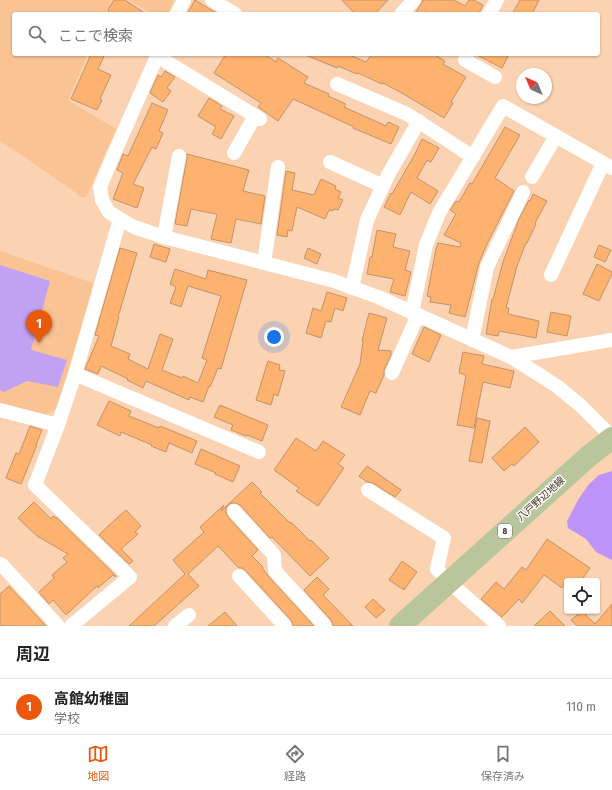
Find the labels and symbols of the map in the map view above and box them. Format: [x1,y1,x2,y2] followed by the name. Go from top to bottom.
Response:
[516,68,552,104] north arrow
[26,310,52,343] pin: 1
[264,327,284,347] your location
[515,474,567,524] street label: 八戸野辺地線
[498,524,512,538] road number: 8

